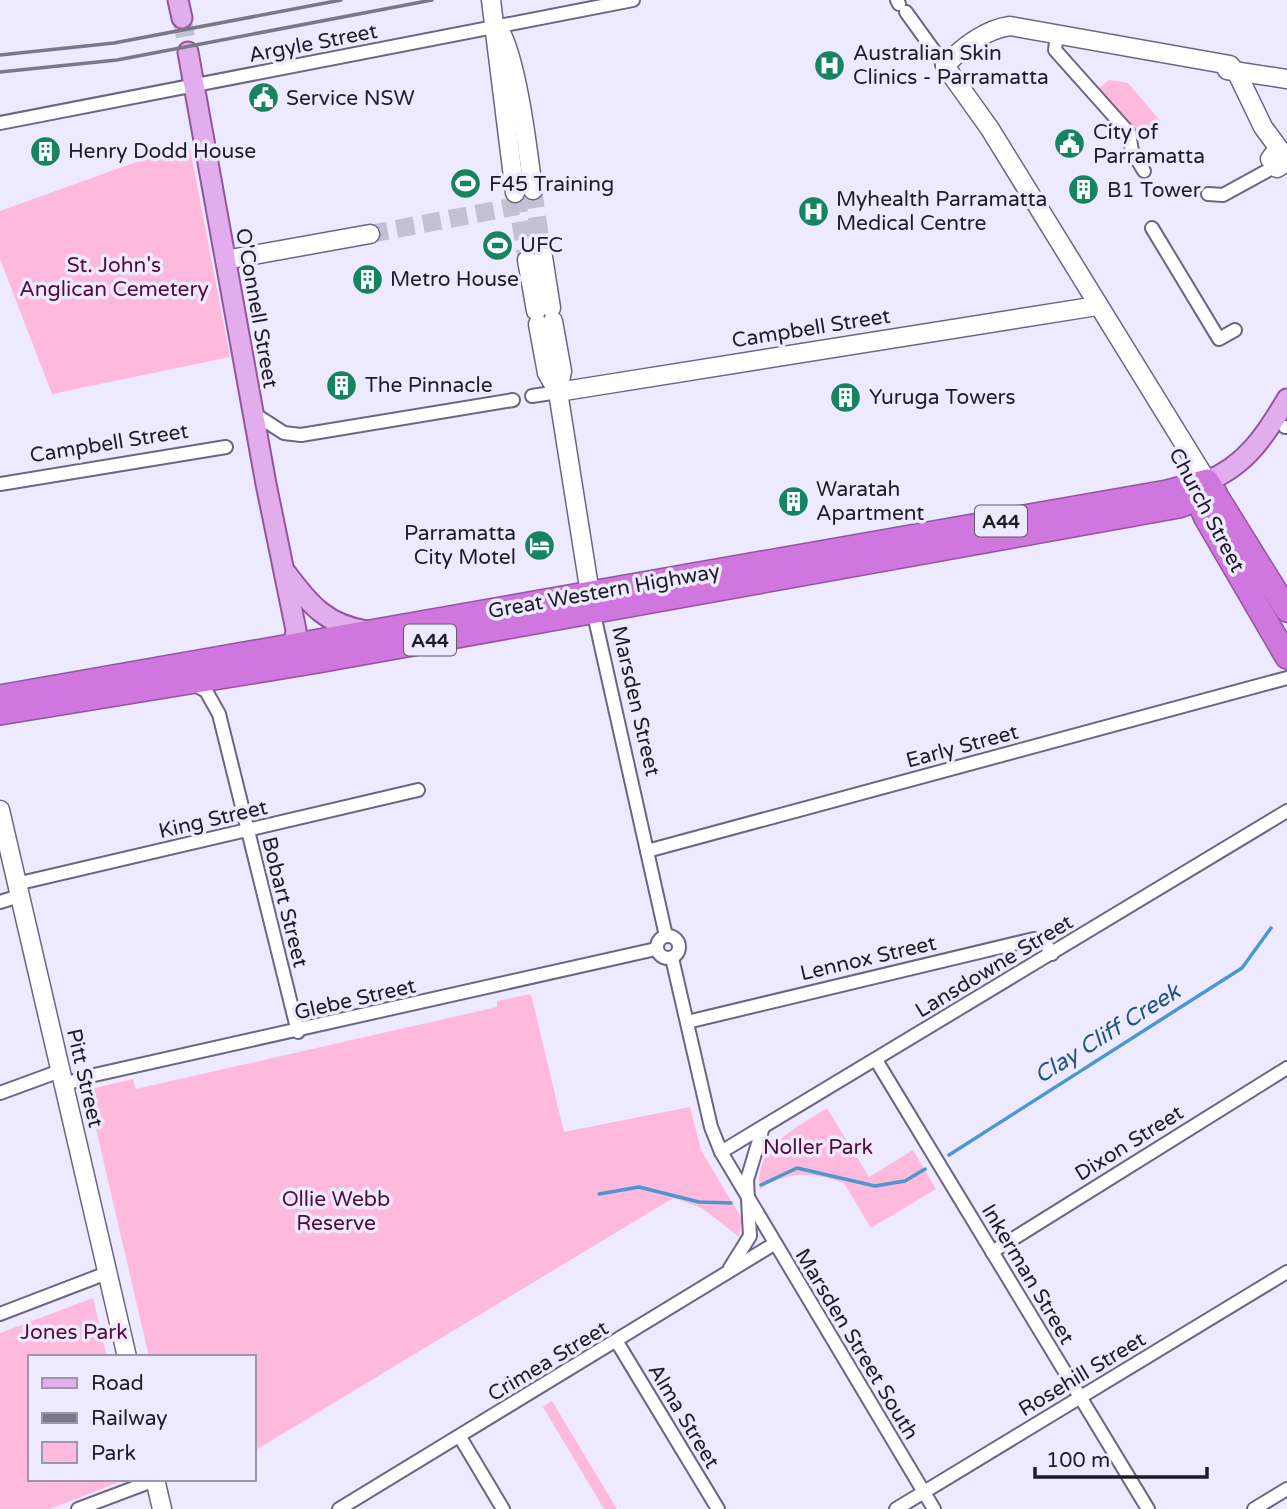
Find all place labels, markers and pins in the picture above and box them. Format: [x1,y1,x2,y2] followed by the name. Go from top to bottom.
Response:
[853,41,1049,90] place label: Australian Skin Clinics - Parramatta
[813,48,847,82] hospital icon: Australian Skin Clinics - Parramatta
[246,81,280,115] public building icon: Service NSW
[286,86,415,111] place label: Service NSW
[1093,120,1205,169] place label: City of Parramatta
[1053,127,1087,161] public building icon: City of Parramatta
[28,134,62,168] building icon: Henry Dodd House
[68,139,256,164] place label: Henry Dodd House
[449,167,483,201] sports icon: F45 Training
[489,172,614,197] place label: F45 Training
[1067,173,1101,207] building icon: B1 Tower
[1107,178,1201,203] place label: B1 Tower
[836,187,1047,236] place label: Myhealth Parramatta Medical Centre
[796,194,830,228] hospital icon: Myhealth Parramatta Medical Centre
[480,228,514,262] sports icon: UFC
[520,233,563,258] place label: UFC
[350,262,384,296] building icon: Metro House
[390,267,519,292] place label: Metro House
[325,368,359,402] building icon: The Pinnacle
[365,373,493,398] place label: The Pinnacle
[829,380,863,414] building icon: Yuruga Towers
[869,385,1016,410] place label: Yuruga Towers
[816,477,924,526] place label: Waratah Apartment
[776,484,810,518] building icon: Waratah Apartment
[404,521,516,570] place label: Parramatta City Motel
[522,528,556,562] hotel icon: Parramatta City Motel

